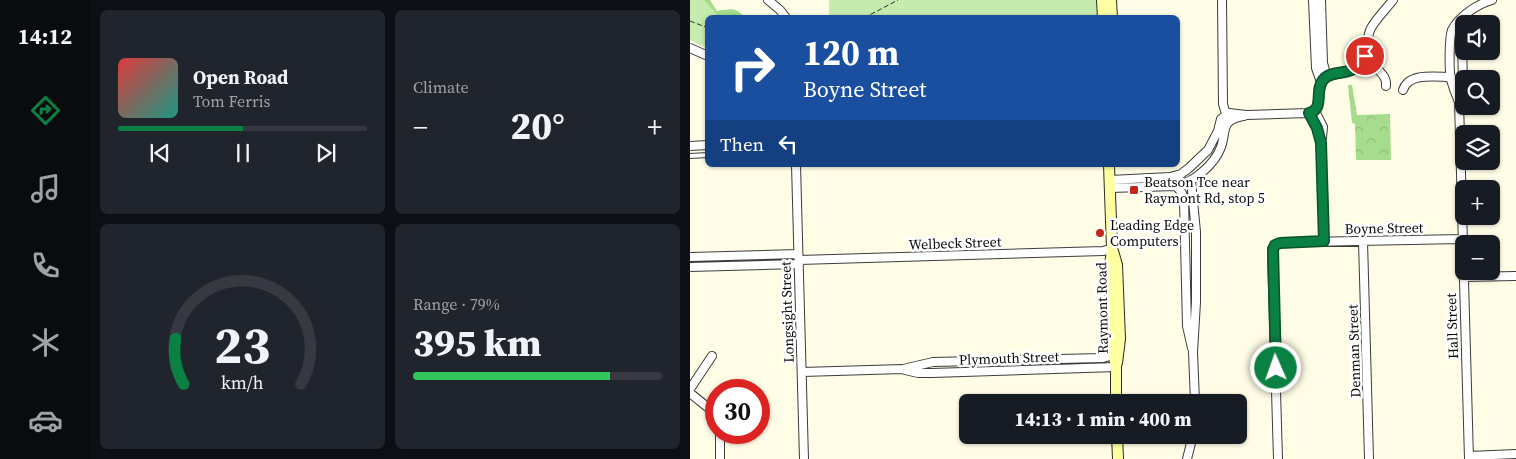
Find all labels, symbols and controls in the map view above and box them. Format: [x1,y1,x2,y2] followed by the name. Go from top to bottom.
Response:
[1455,15,1500,280] map controls
[1455,15,1500,60] button: sound
[18,21,72,51] text: 14:12
[803,29,899,77] text: 120 m
[720,35,785,100] icon: right
[1344,35,1386,77] pin
[1351,42,1379,70] icon: arrive
[193,64,288,90] text: Open Road
[1455,70,1500,115] button: search
[803,74,927,104] text: Boyne Street
[413,76,469,98] text: Climate
[193,90,271,112] text: Tom Ferris
[28,93,63,128] icon: directions
[510,100,565,152] text: 20°
[413,108,428,146] text: −
[647,108,662,146] text: +
[1455,125,1500,170] button: layers
[774,130,802,158] icon: left
[720,131,764,157] text: Then
[146,139,174,167] icon: previous
[229,139,257,167] icon: pause
[312,139,340,167] icon: next
[28,171,63,206] icon: music
[1144,172,1265,208] place label: Beatson Tce near Raymont Rd, stop 5
[1455,180,1500,225] button: +
[1128,184,1140,196] marker: Beatson Tce near Raymont Rd, stop 5
[1110,215,1194,251] place label: Leading Edge Computers
[1345,217,1424,239] street label: Boyne Street
[1094,227,1106,239] marker: Leading Edge Computers
[908,231,1002,255] street label: Welbeck Street
[1455,235,1500,280] button: −
[28,248,63,283] icon: phone
[775,261,799,363] street label: Longsight Street
[1091,262,1113,354] street label: Raymont Road
[1441,292,1463,359] street label: Hall Street
[413,293,500,315] text: Range · 79%
[1342,304,1366,398] street label: Denman Street
[214,309,271,380] text: 23
[413,317,541,369] text: 395 km
[28,325,63,360] icon: climate
[1249,341,1301,393] position arrow
[959,346,1060,370] street label: Plymouth Street
[221,370,264,395] text: km/h
[705,379,770,444] speed limit sign: 30
[28,403,63,438] icon: car
[1014,406,1192,432] text: 14:13 · 1 min · 400 m

